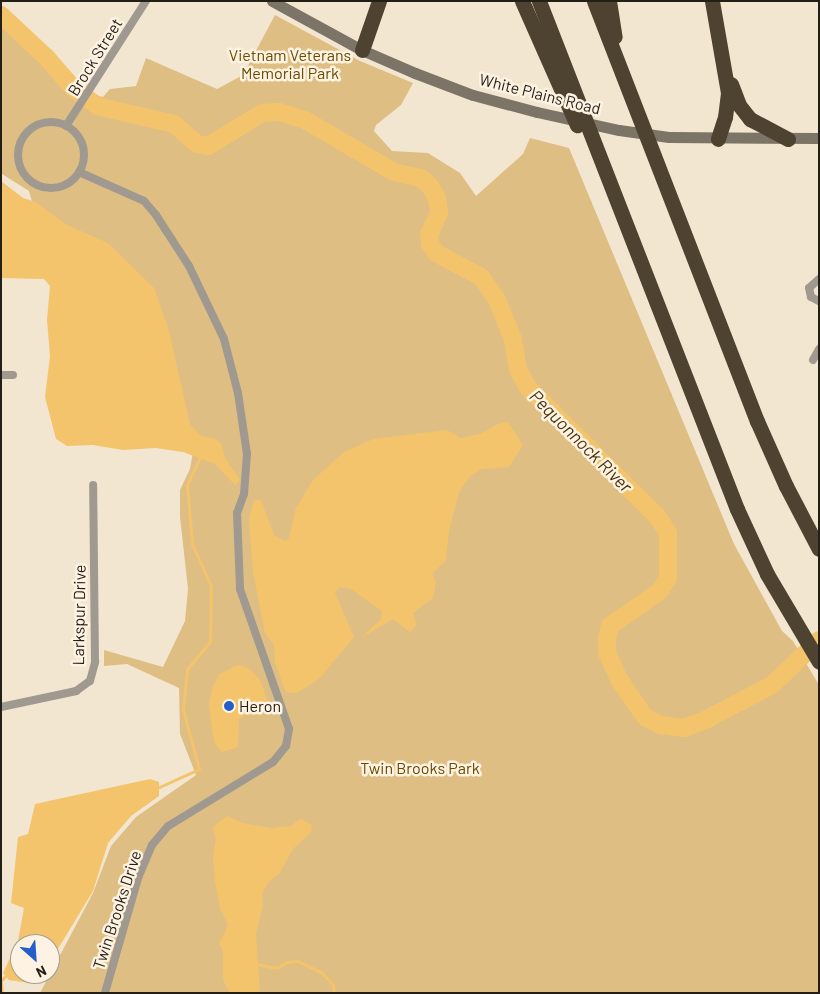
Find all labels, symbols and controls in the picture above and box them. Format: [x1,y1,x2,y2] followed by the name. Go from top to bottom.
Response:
[64,15,126,99] street label: Brock Street
[229,45,351,83] park label: Vietnam Veterans Memorial Park
[477,70,603,118] street label: White Plains Road
[525,385,637,497] water label: Pequonnock River
[69,564,89,666] street label: Larkspur Drive
[239,696,281,716] place label: Heron
[223,700,235,712] marker: Heron
[360,758,480,778] park label: Twin Brooks Park
[89,848,145,972] street label: Twin Brooks Drive
[10,934,60,984] north arrow
[33,962,49,982] text: N

